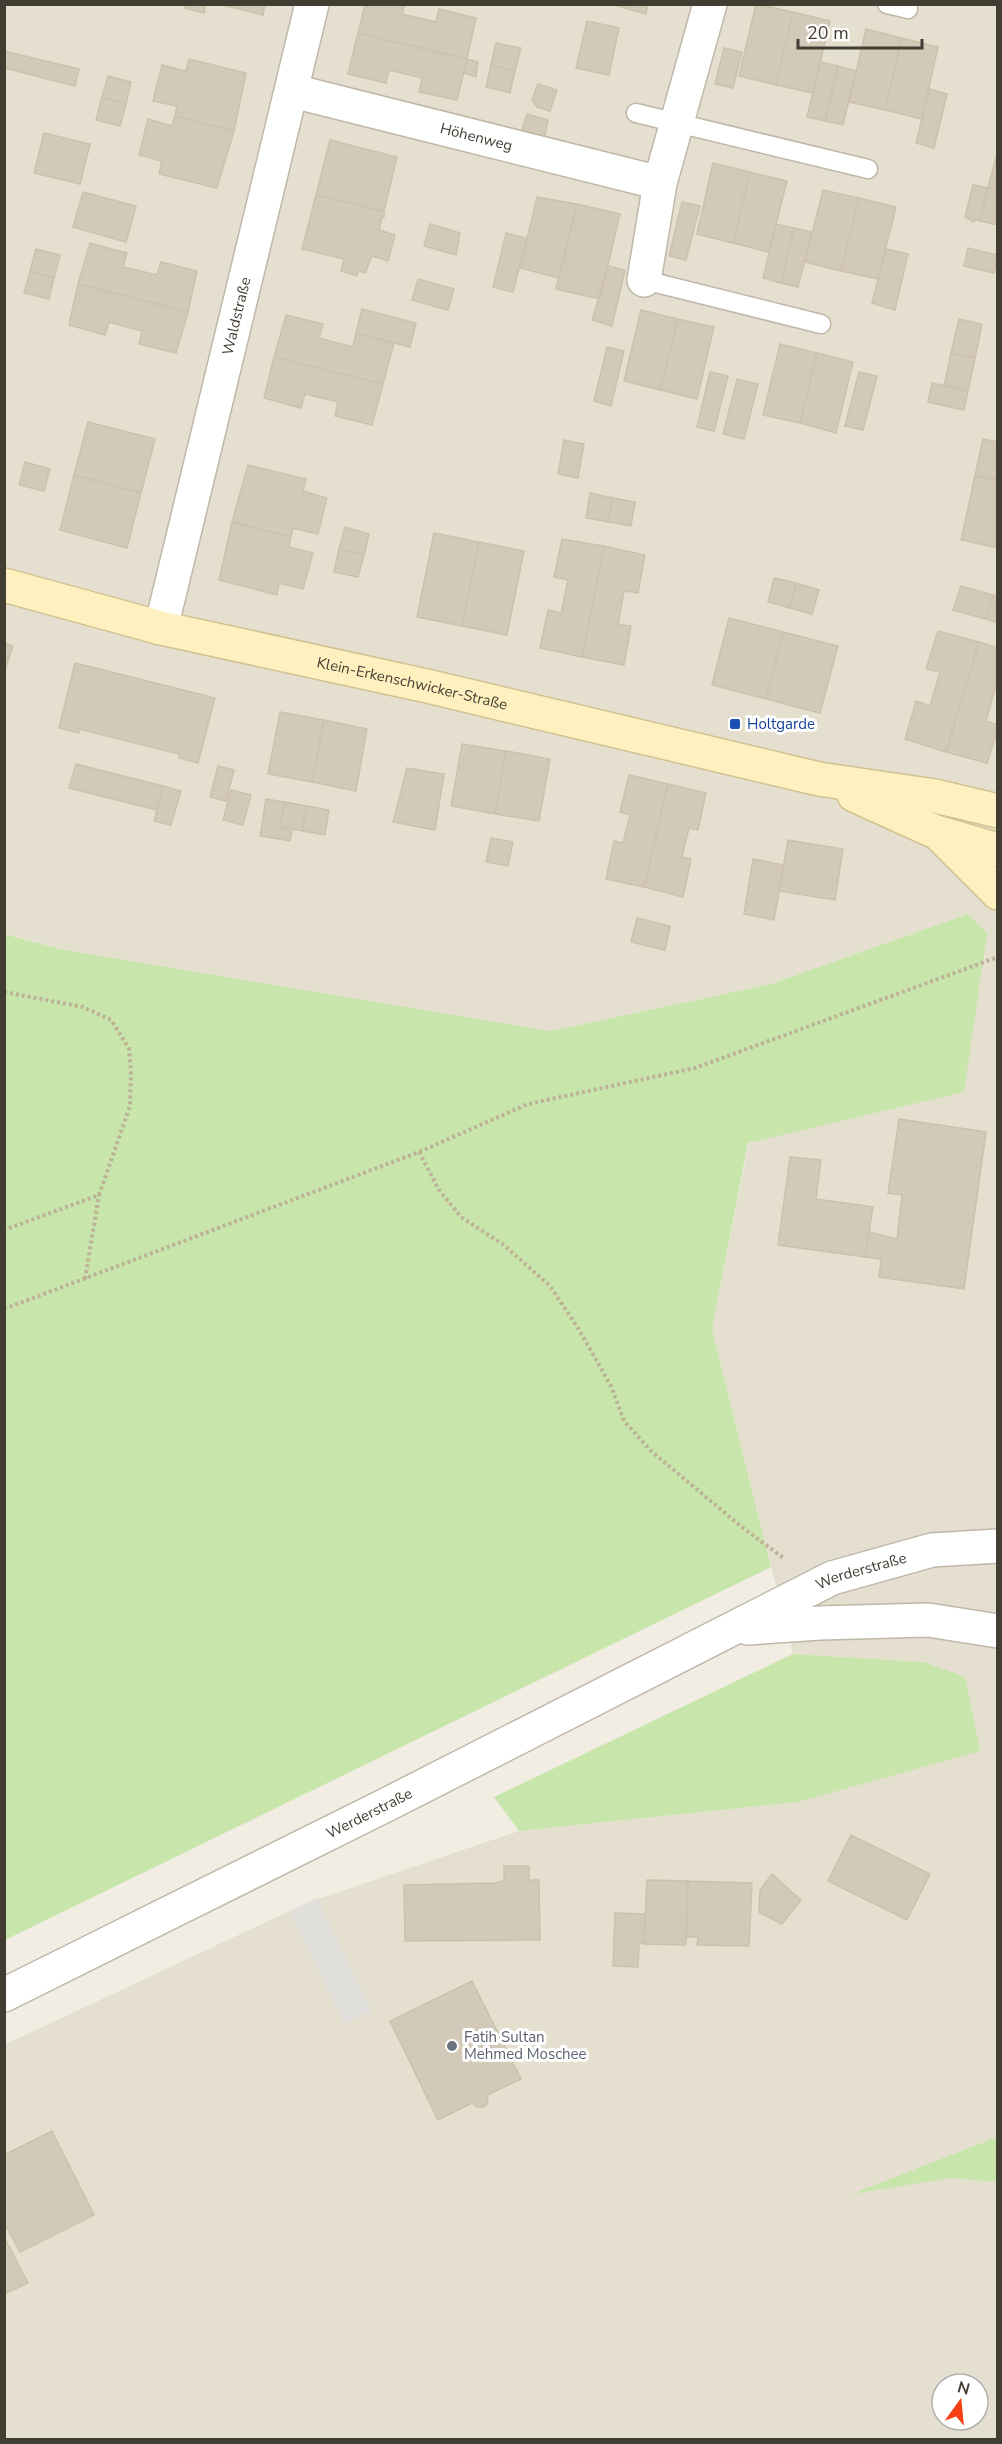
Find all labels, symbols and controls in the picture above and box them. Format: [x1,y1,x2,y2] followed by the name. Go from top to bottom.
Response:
[798,12,922,50] scale bar
[807,21,849,45] text: 20 m
[438,118,515,156] street label: Höhenweg
[217,275,256,357] street label: Waldstraße
[315,652,510,715] street label: Klein-Erkenschwicker-Straße
[747,714,815,734] place label: Holtgarde
[728,717,742,731] marker: Holtgarde
[812,1548,909,1595] street label: Werderstraße
[323,1783,416,1843] street label: Werderstraße
[464,2027,587,2064] place label: Fatih Sultan Mehmed Moschee
[445,2039,459,2053] marker: Fatih Sultan Mehmed Moschee
[930,2372,990,2432] north arrow
[955,2376,972,2401] text: N

